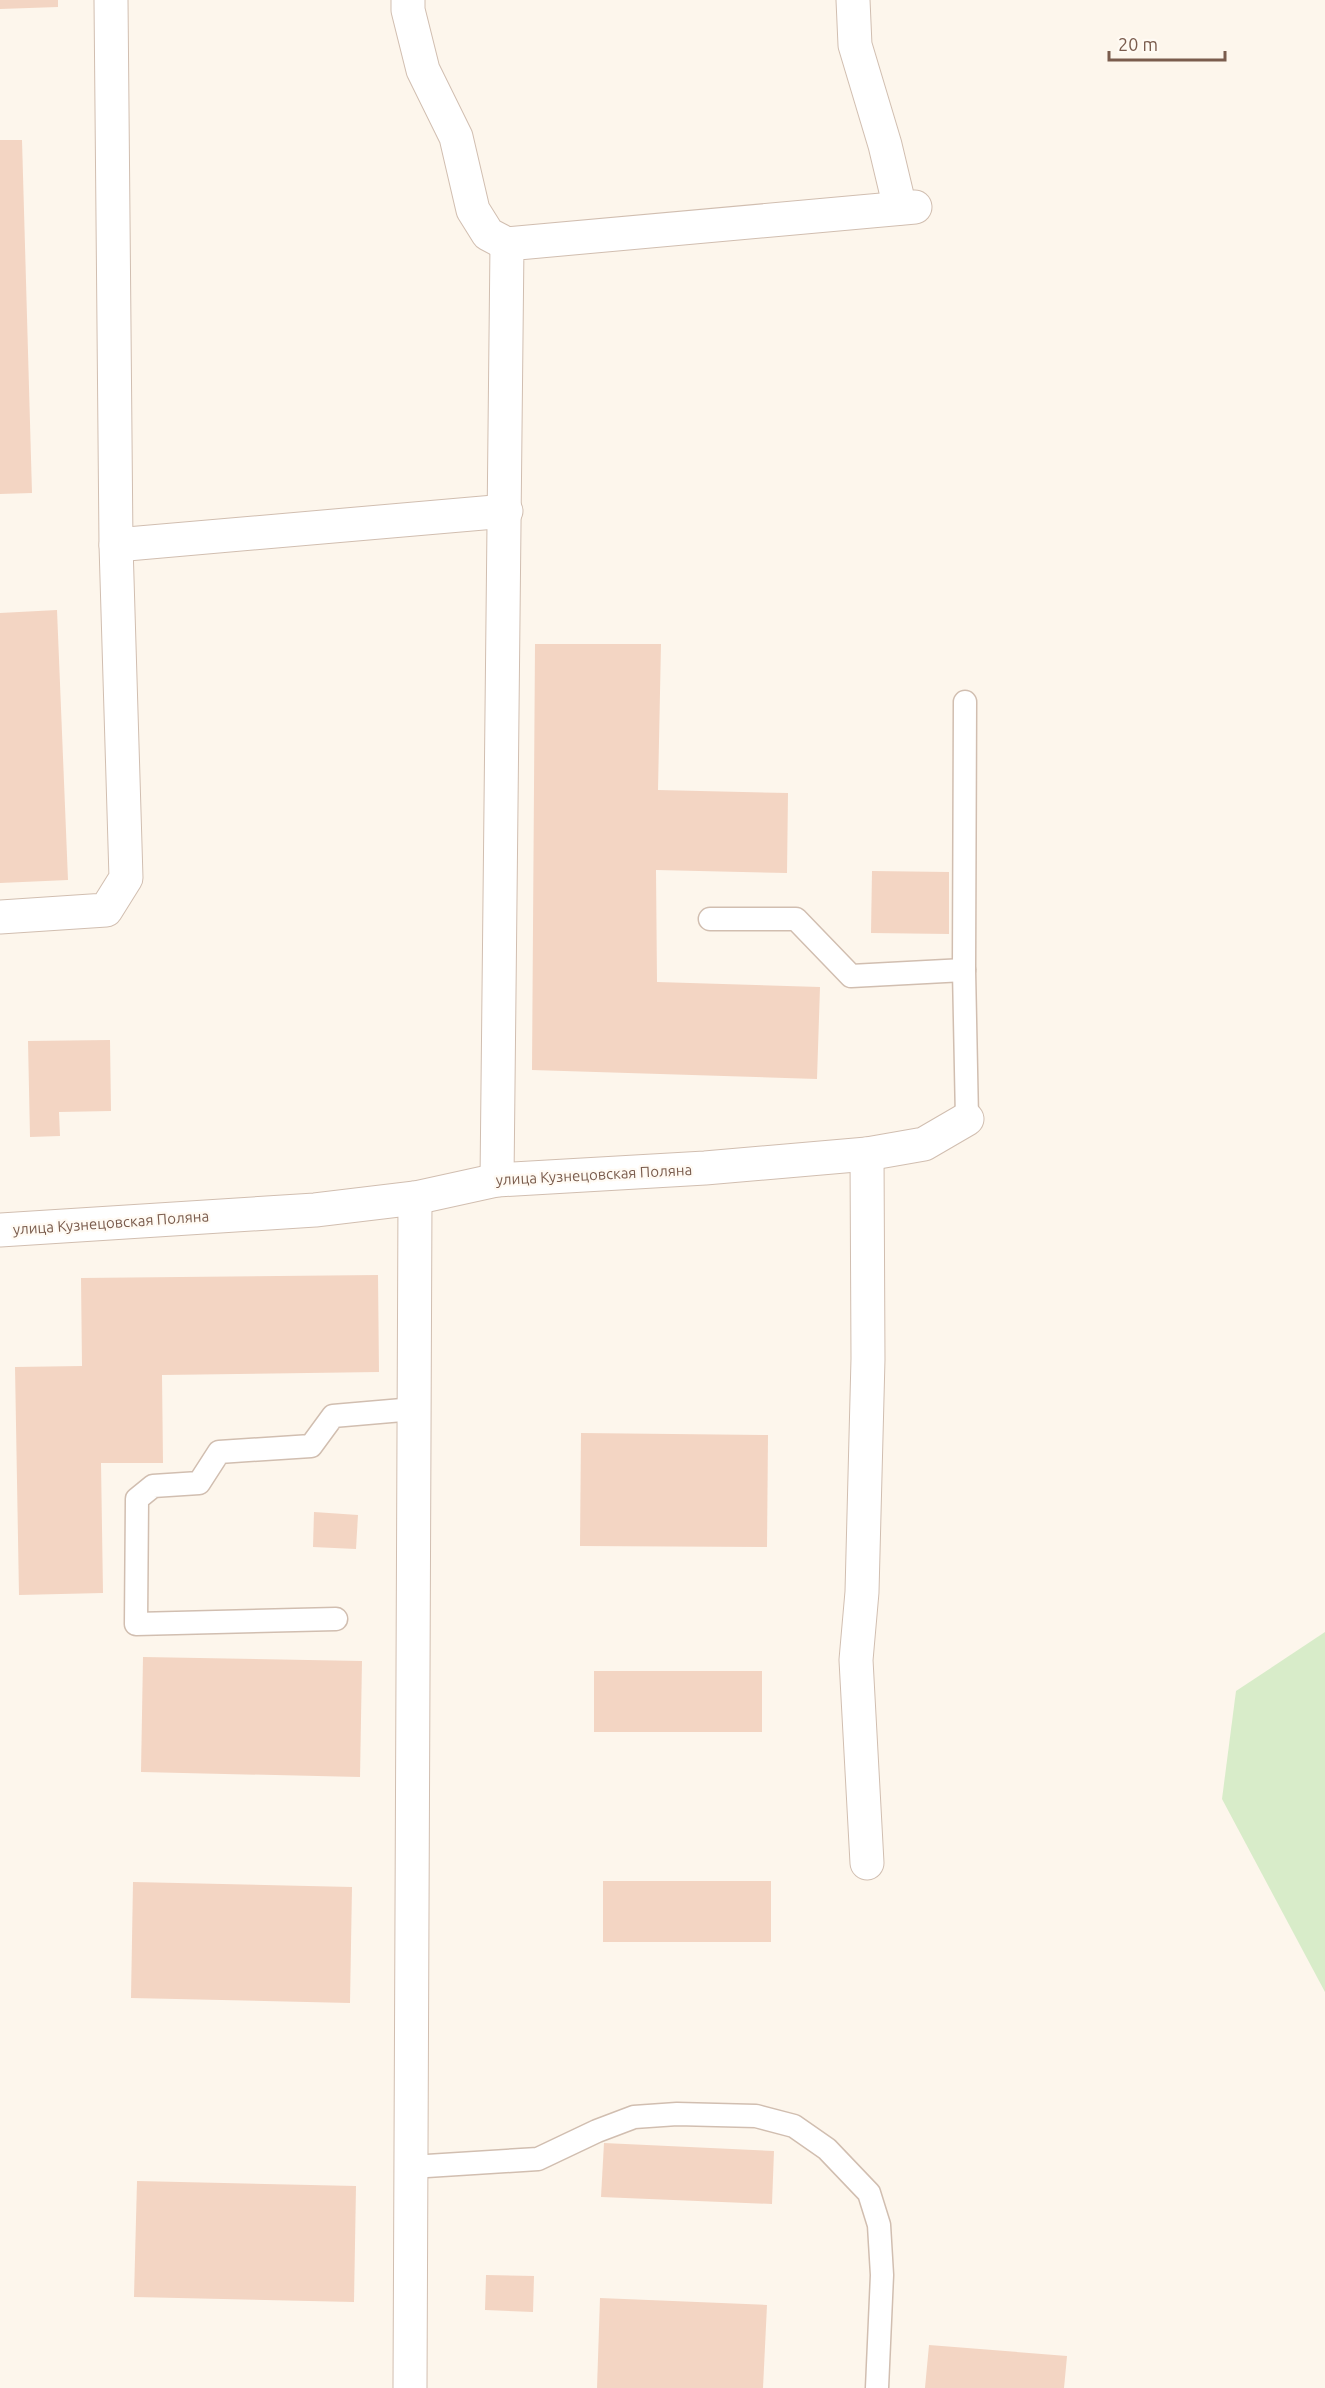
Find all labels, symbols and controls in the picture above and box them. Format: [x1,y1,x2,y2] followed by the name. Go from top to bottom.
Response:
[1109,24,1224,62] scale bar
[1118,34,1158,54] text: 20 m
[495,1161,693,1188] street label: улица Кузнецовская Поляна
[12,1207,210,1238] street label: улица Кузнецовская Поляна

